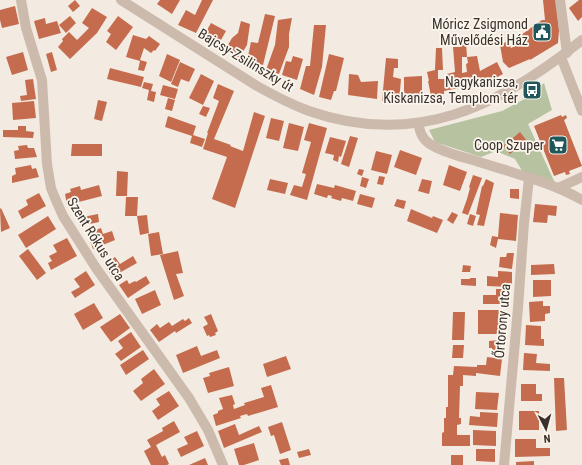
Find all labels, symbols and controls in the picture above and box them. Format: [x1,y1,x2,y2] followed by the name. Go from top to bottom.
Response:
[432,16,528,48] place label: Móricz Zsigmond Művelődési Ház
[531,21,553,43] public building icon: Móricz Zsigmond Művelődési Ház
[195,25,297,95] street label: Bajcsy-Zsilinszky út
[383,74,518,106] place label: Nagykanizsa, Kiskanizsa, Templom tér
[521,79,543,101] bus stop icon: Nagykanizsa, Kiskanizsa, Templom tér
[547,134,569,156] supermarket icon: Coop Szuper
[474,137,544,153] place label: Coop Szuper
[64,194,128,284] street label: Szent Rókus utca
[490,283,513,359] street label: Őrtorony utca
[526,409,566,449] north arrow
[543,432,551,445] text: N

